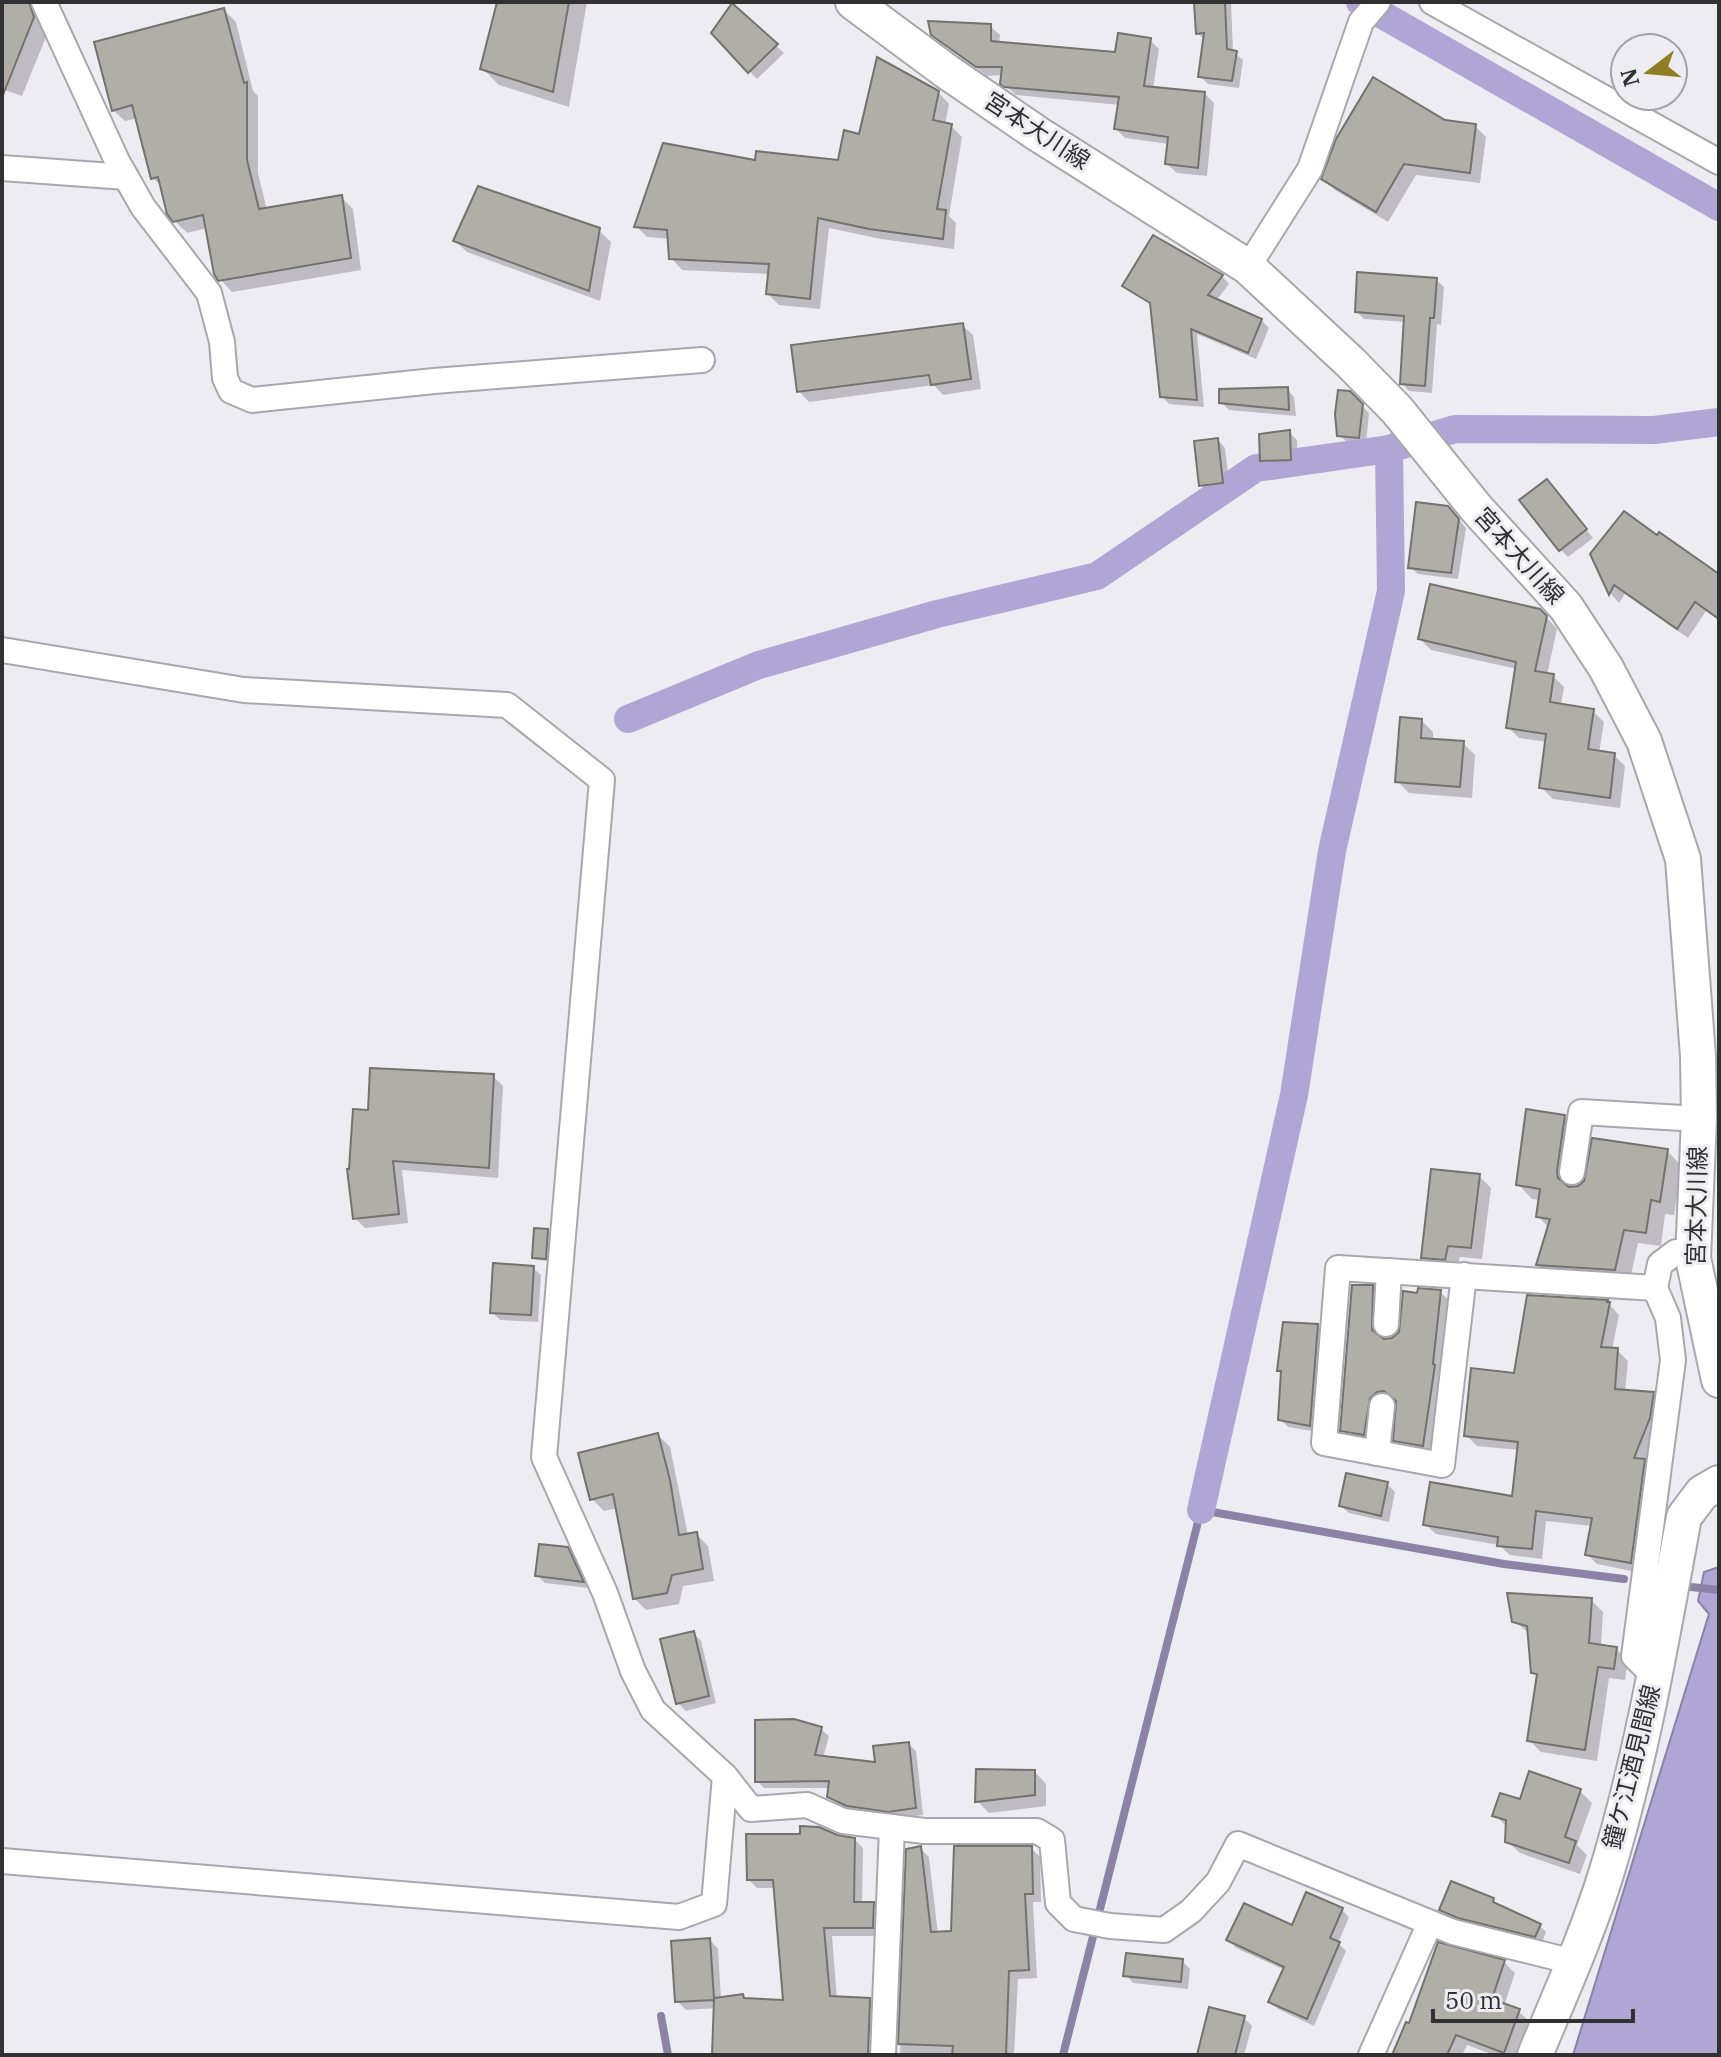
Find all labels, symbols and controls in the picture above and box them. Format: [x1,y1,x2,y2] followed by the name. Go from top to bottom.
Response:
[1609,32,1689,112] north arrow
[1613,65,1646,90] text: N
[979,84,1097,176] street label: 宮本大川線
[1468,500,1572,611] street label: 宮本大川線
[1679,1146,1713,1266] street label: 宮本大川線
[1595,1681,1667,1852] street label: 鐘ケ江酒見間線
[1433,1973,1633,2023] scale bar
[1445,1984,1502,2016] text: 50 m

